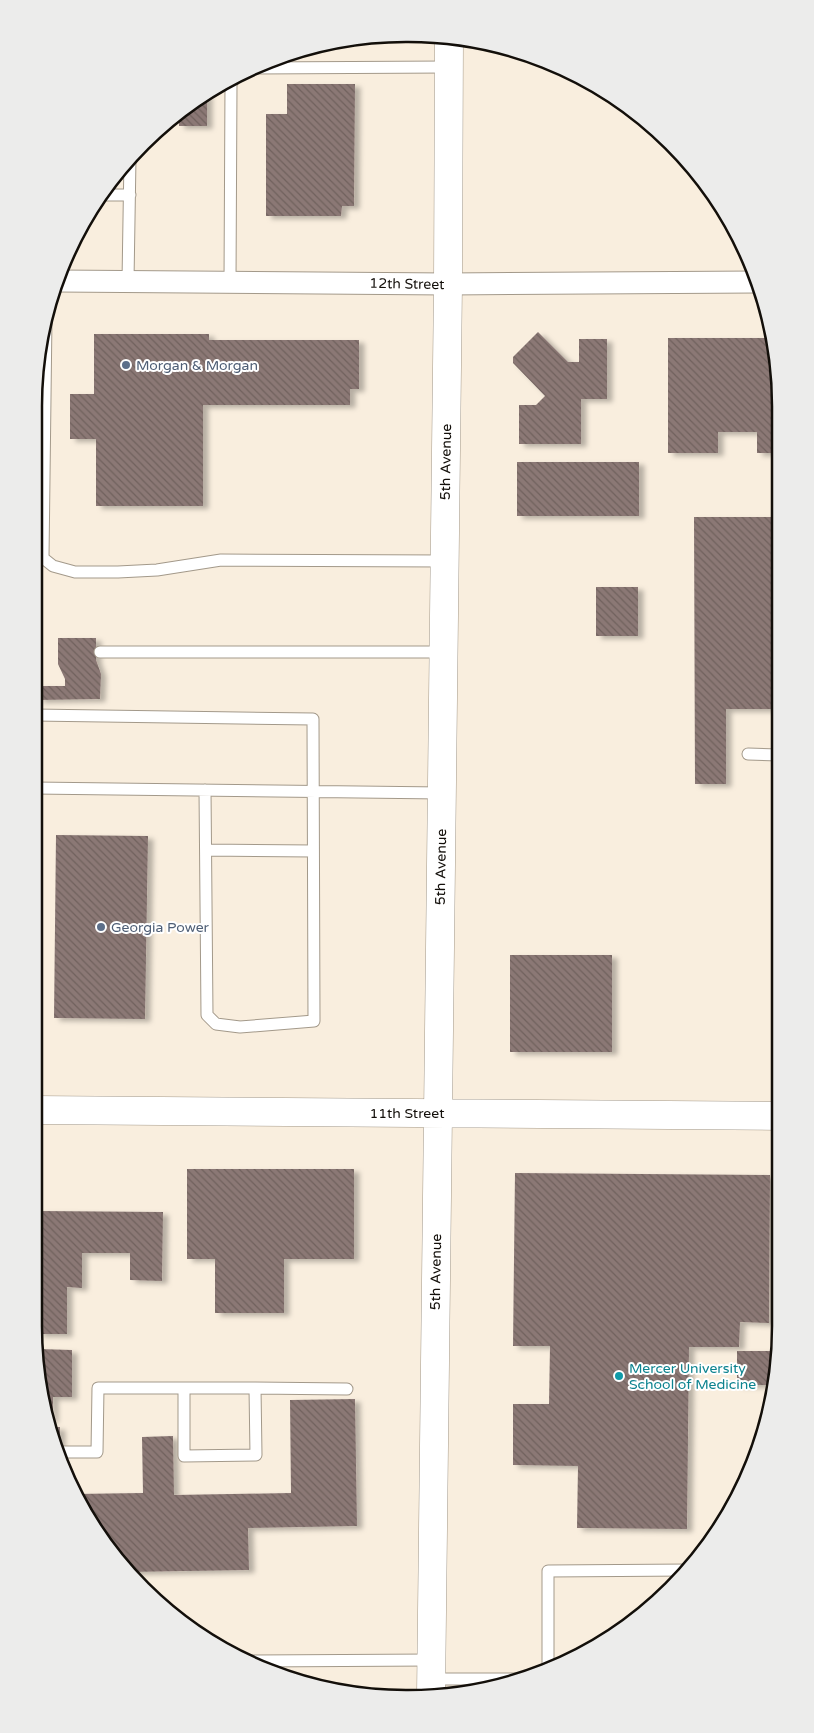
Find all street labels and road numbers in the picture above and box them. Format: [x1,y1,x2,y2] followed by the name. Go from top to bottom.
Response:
[369,275,445,293] street label: 12th Street
[437,424,455,500] street label: 5th Avenue
[432,829,450,905] street label: 5th Avenue
[369,1105,445,1122] street label: 11th Street
[427,1234,445,1310] street label: 5th Avenue

